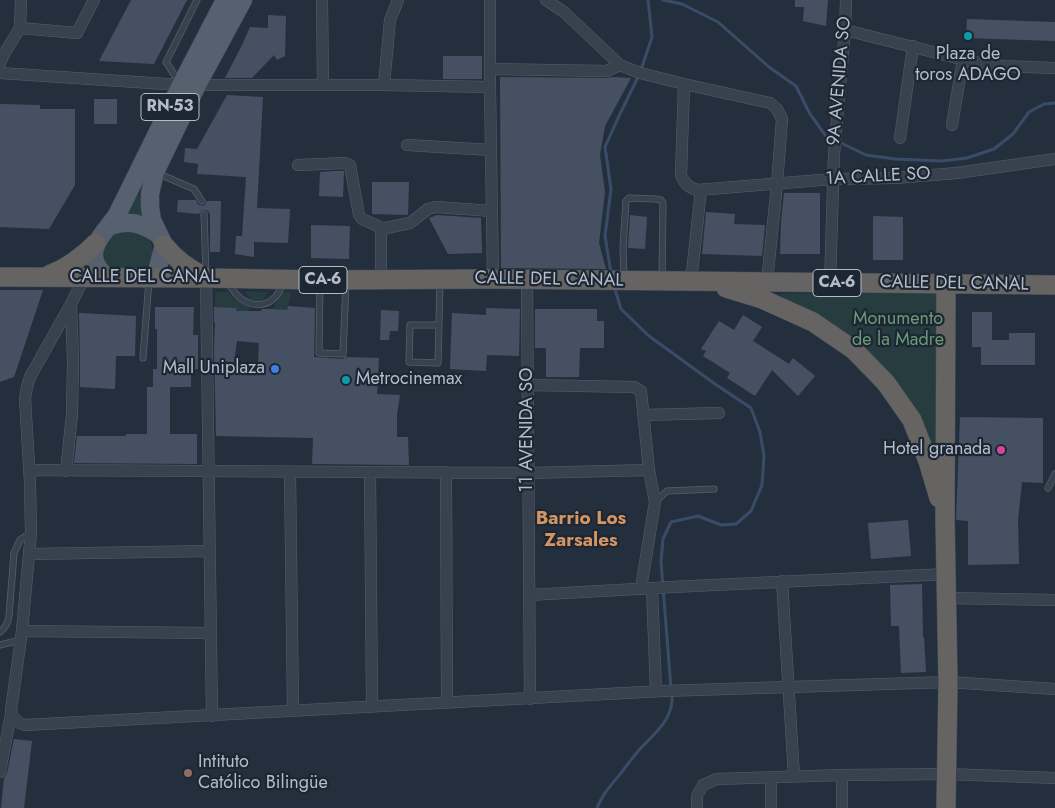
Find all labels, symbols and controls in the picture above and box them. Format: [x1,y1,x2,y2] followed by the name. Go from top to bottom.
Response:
[824,15,856,147] street label: 9A AVENIDA SO
[962,30,974,42] marker: Plaza de toros ADAGO
[915,44,1021,86] place label: Plaza de toros ADAGO
[141,94,199,120] road number: RN-53
[825,163,931,191] street label: 1A CALLE SO
[299,266,347,294] road number: CA-6
[70,267,218,289] street label: CALLE DEL CANAL
[474,268,624,292] street label: CALLE DEL CANAL
[813,270,861,296] road number: CA-6
[879,272,1029,296] street label: CALLE DEL CANAL
[852,309,944,352] park label: Monumento de la Madre
[163,358,265,380] place label: Mall Uniplaza
[269,363,281,375] marker: Mall Uniplaza
[517,368,539,492] street label: 11 AVENIDA SO
[356,369,462,391] place label: Metrocinemax
[340,374,352,386] marker: Metrocinemax
[883,439,991,461] place label: Hotel granada
[995,444,1007,456] marker: Hotel granada
[536,508,626,552] district label: Barrio Los Zarsales
[198,752,328,794] place label: Intituto Católico Bilingüe
[182,767,194,779] marker: Intituto Católico Bilingüe

